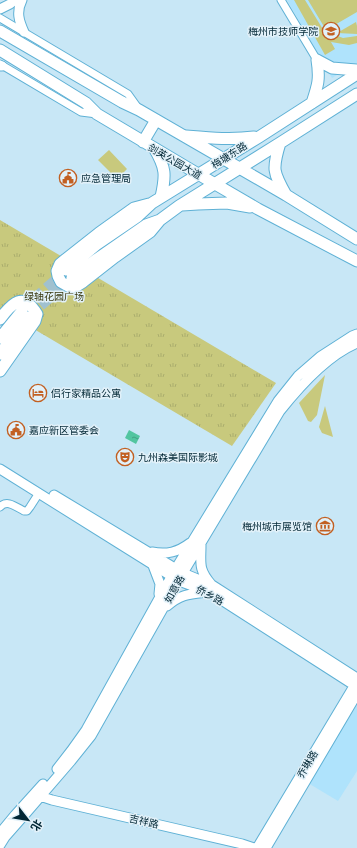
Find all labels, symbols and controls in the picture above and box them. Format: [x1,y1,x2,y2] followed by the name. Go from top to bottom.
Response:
[321,21,341,41] school or university icon: 梅州市技师学院
[248,25,318,37] place label: 梅州市技师学院
[209,139,249,171] street label: 梅塘东路
[146,141,204,181] street label: 剑英公园大道
[58,168,78,188] public building icon: 应急管理局
[81,172,131,184] place label: 应急管理局
[24,290,84,302] park label: 绿轴花园广场
[28,383,48,403] hotel icon: 侣行家精品公寓
[51,387,121,399] place label: 侣行家精品公寓
[6,420,26,440] public building icon: 嘉应新区管委会
[29,424,99,436] place label: 嘉应新区管委会
[115,447,135,467] theatre icon: 九州森美国际影城
[138,451,218,463] place label: 九州森美国际影城
[315,516,335,536] museum icon: 梅州城市展览馆
[242,520,312,532] place label: 梅州城市展览馆
[161,573,187,605] street label: 如意路
[193,582,226,607] street label: 侨乡路
[294,748,320,780] street label: 乔琳路
[8,800,48,840] north arrow
[128,812,160,830] street label: 吉祥路
[29,817,45,833] text: 北

